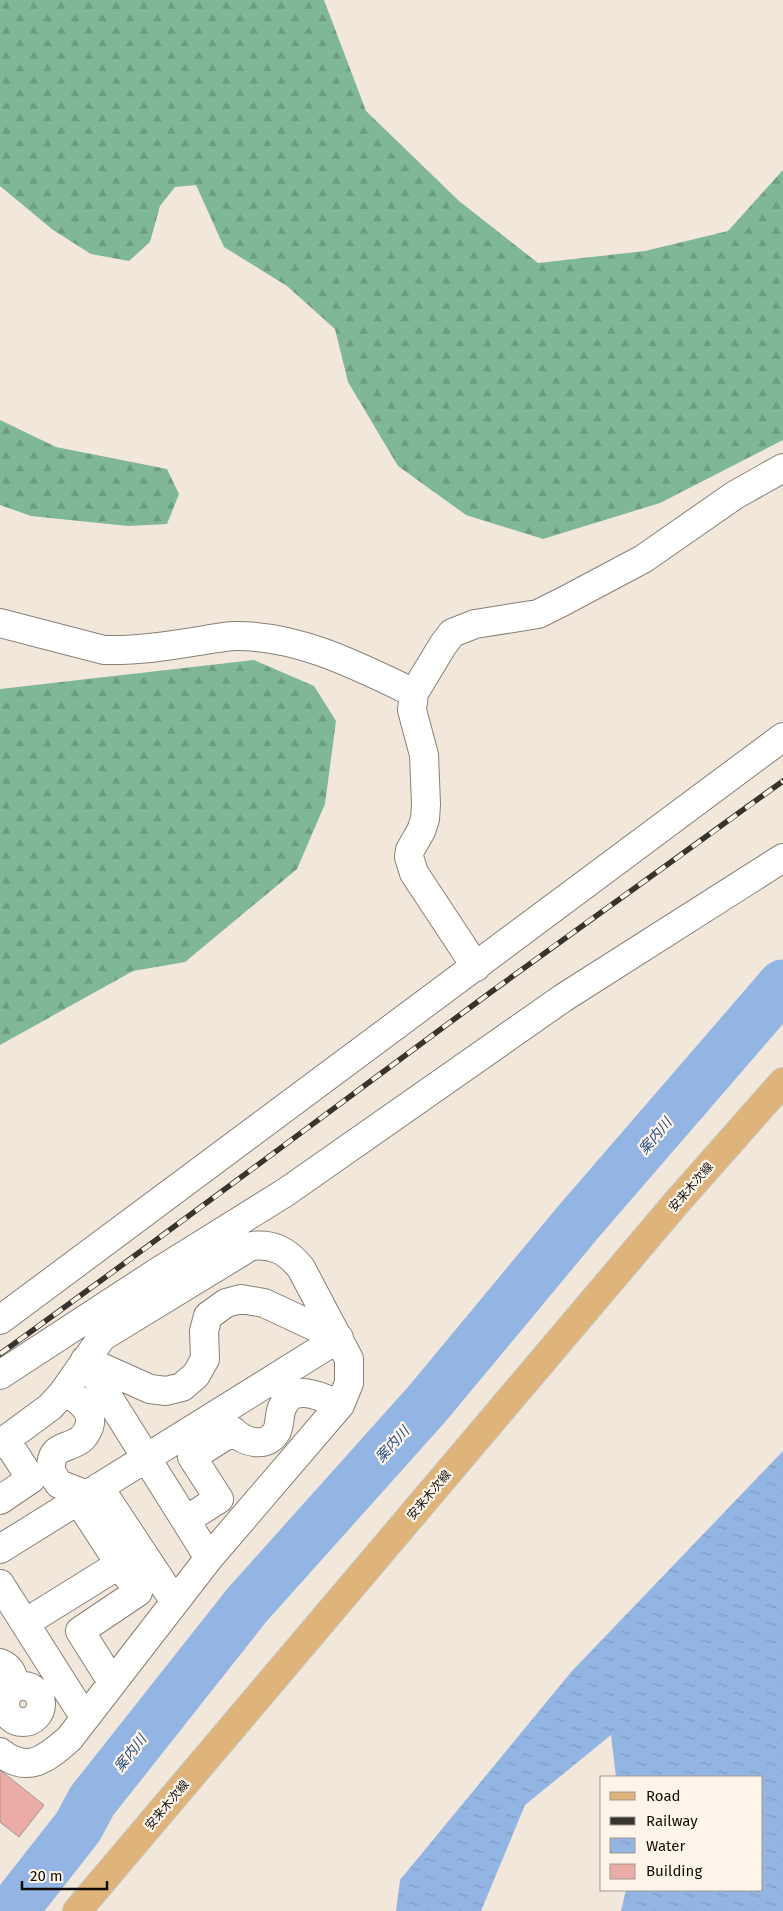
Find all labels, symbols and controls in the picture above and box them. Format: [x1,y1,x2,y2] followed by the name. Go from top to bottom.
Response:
[635,1113,677,1158] water label: 案内川
[666,1160,716,1214] street label: 安来木次線
[372,1422,414,1466] water label: 案内川
[404,1468,454,1522] street label: 安来木次線
[111,1730,151,1775] water label: 案内川
[600,1776,763,1891] legend
[142,1778,192,1832] street label: 安来木次線
[646,1787,681,1805] text: Road
[646,1812,698,1830] text: Railway
[646,1837,685,1855] text: Water
[22,1858,108,1890] scale bar
[646,1862,702,1880] text: Building
[30,1867,63,1885] text: 20 m

